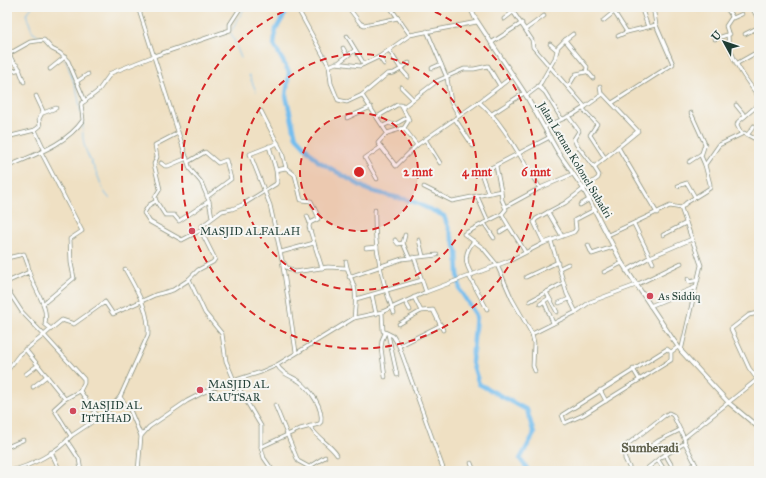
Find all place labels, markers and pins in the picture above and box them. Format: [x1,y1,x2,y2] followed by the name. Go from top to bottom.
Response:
[352,165,366,179] centre of rings
[200,225,301,239] place label: MASJID ALFALAH
[187,226,197,236] marker: MASJID ALFALAH
[657,290,701,304] place label: As Siddiq
[645,291,655,301] marker: As Siddiq
[208,378,269,404] place label: MASJID AL KAUTSAR
[195,385,205,395] marker: MASJID AL KAUTSAR
[81,399,142,425] place label: MASJID AL ITTIHAD
[68,406,78,416] marker: MASJID AL ITTIHAD

